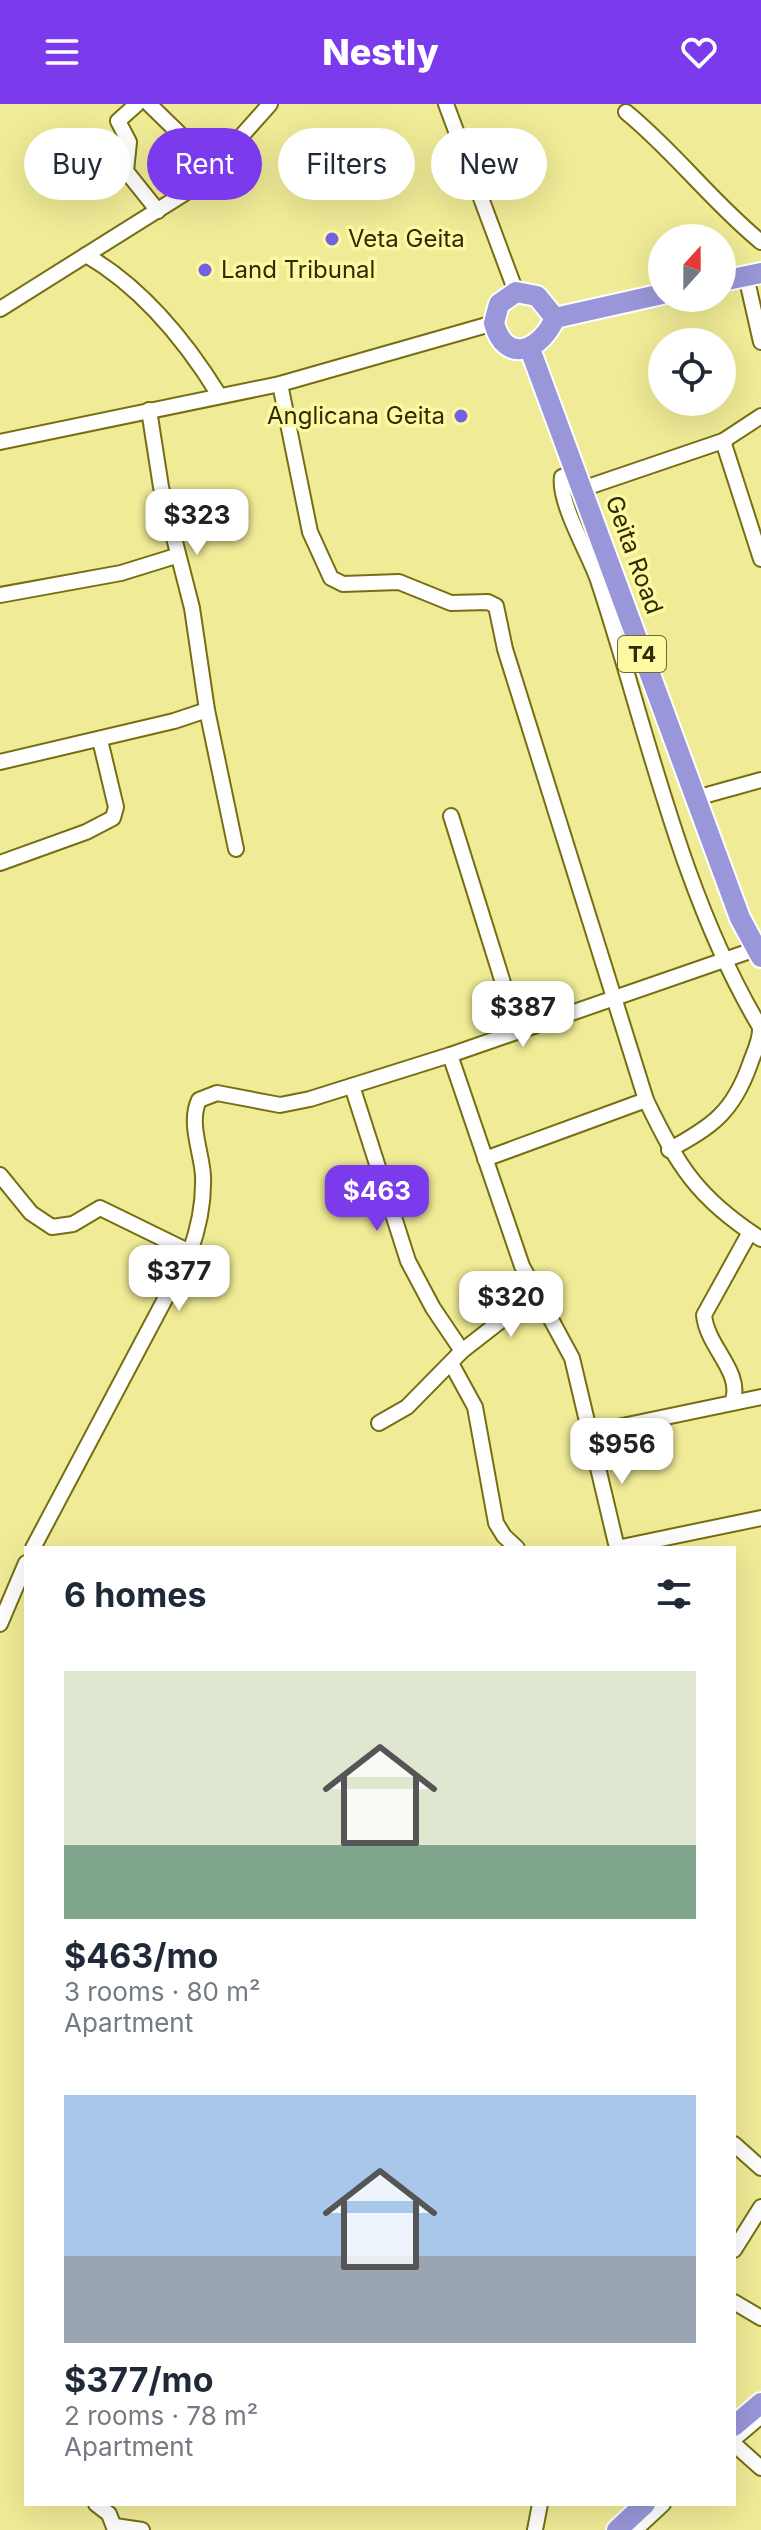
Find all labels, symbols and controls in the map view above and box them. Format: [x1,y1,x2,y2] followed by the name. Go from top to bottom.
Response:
[40,30,84,74] icon: menu
[322,30,439,74] text: Nestly
[677,30,721,74] icon: heart
[24,128,131,200] chip: Buy
[147,128,262,200] chip: Rent
[278,128,415,200] chip: Filters
[431,128,547,200] chip: New
[348,224,465,253] place label: Veta Geita
[648,224,736,312] north arrow
[648,224,736,416] map controls
[323,230,341,248] marker: Veta Geita
[221,255,375,284] place label: Land Tribunal
[196,261,214,279] marker: Land Tribunal
[648,328,736,416] button: locate
[267,401,445,430] place label: Anglicana Geita
[452,407,470,425] marker: Anglicana Geita
[150,489,244,557] pin: $323
[600,492,669,618] street label: Geita Road
[164,499,230,530] text: $323
[618,636,666,672] road number: T4
[476,981,570,1049] pin: $387
[490,991,556,1022] text: $387
[330,1165,424,1233] pin: $463
[343,1175,411,1206] text: $463
[132,1245,226,1313] pin: $377
[147,1255,211,1286] text: $377
[464,1271,558,1339] pin: $320
[477,1281,545,1312] text: $320
[575,1418,669,1486] pin: $956
[588,1428,656,1459] text: $956
[652,1572,696,1616] icon: filters
[64,1574,206,1615] text: 6 homes
[308,1723,452,1867] icon: home
[64,1935,218,1976] text: $463/mo
[64,1976,261,2007] text: 3 rooms · 80 m²
[64,2007,193,2038] text: Apartment
[308,2147,452,2291] icon: home
[64,2359,214,2400] text: $377/mo
[64,2400,258,2431] text: 2 rooms · 78 m²
[64,2431,193,2462] text: Apartment

